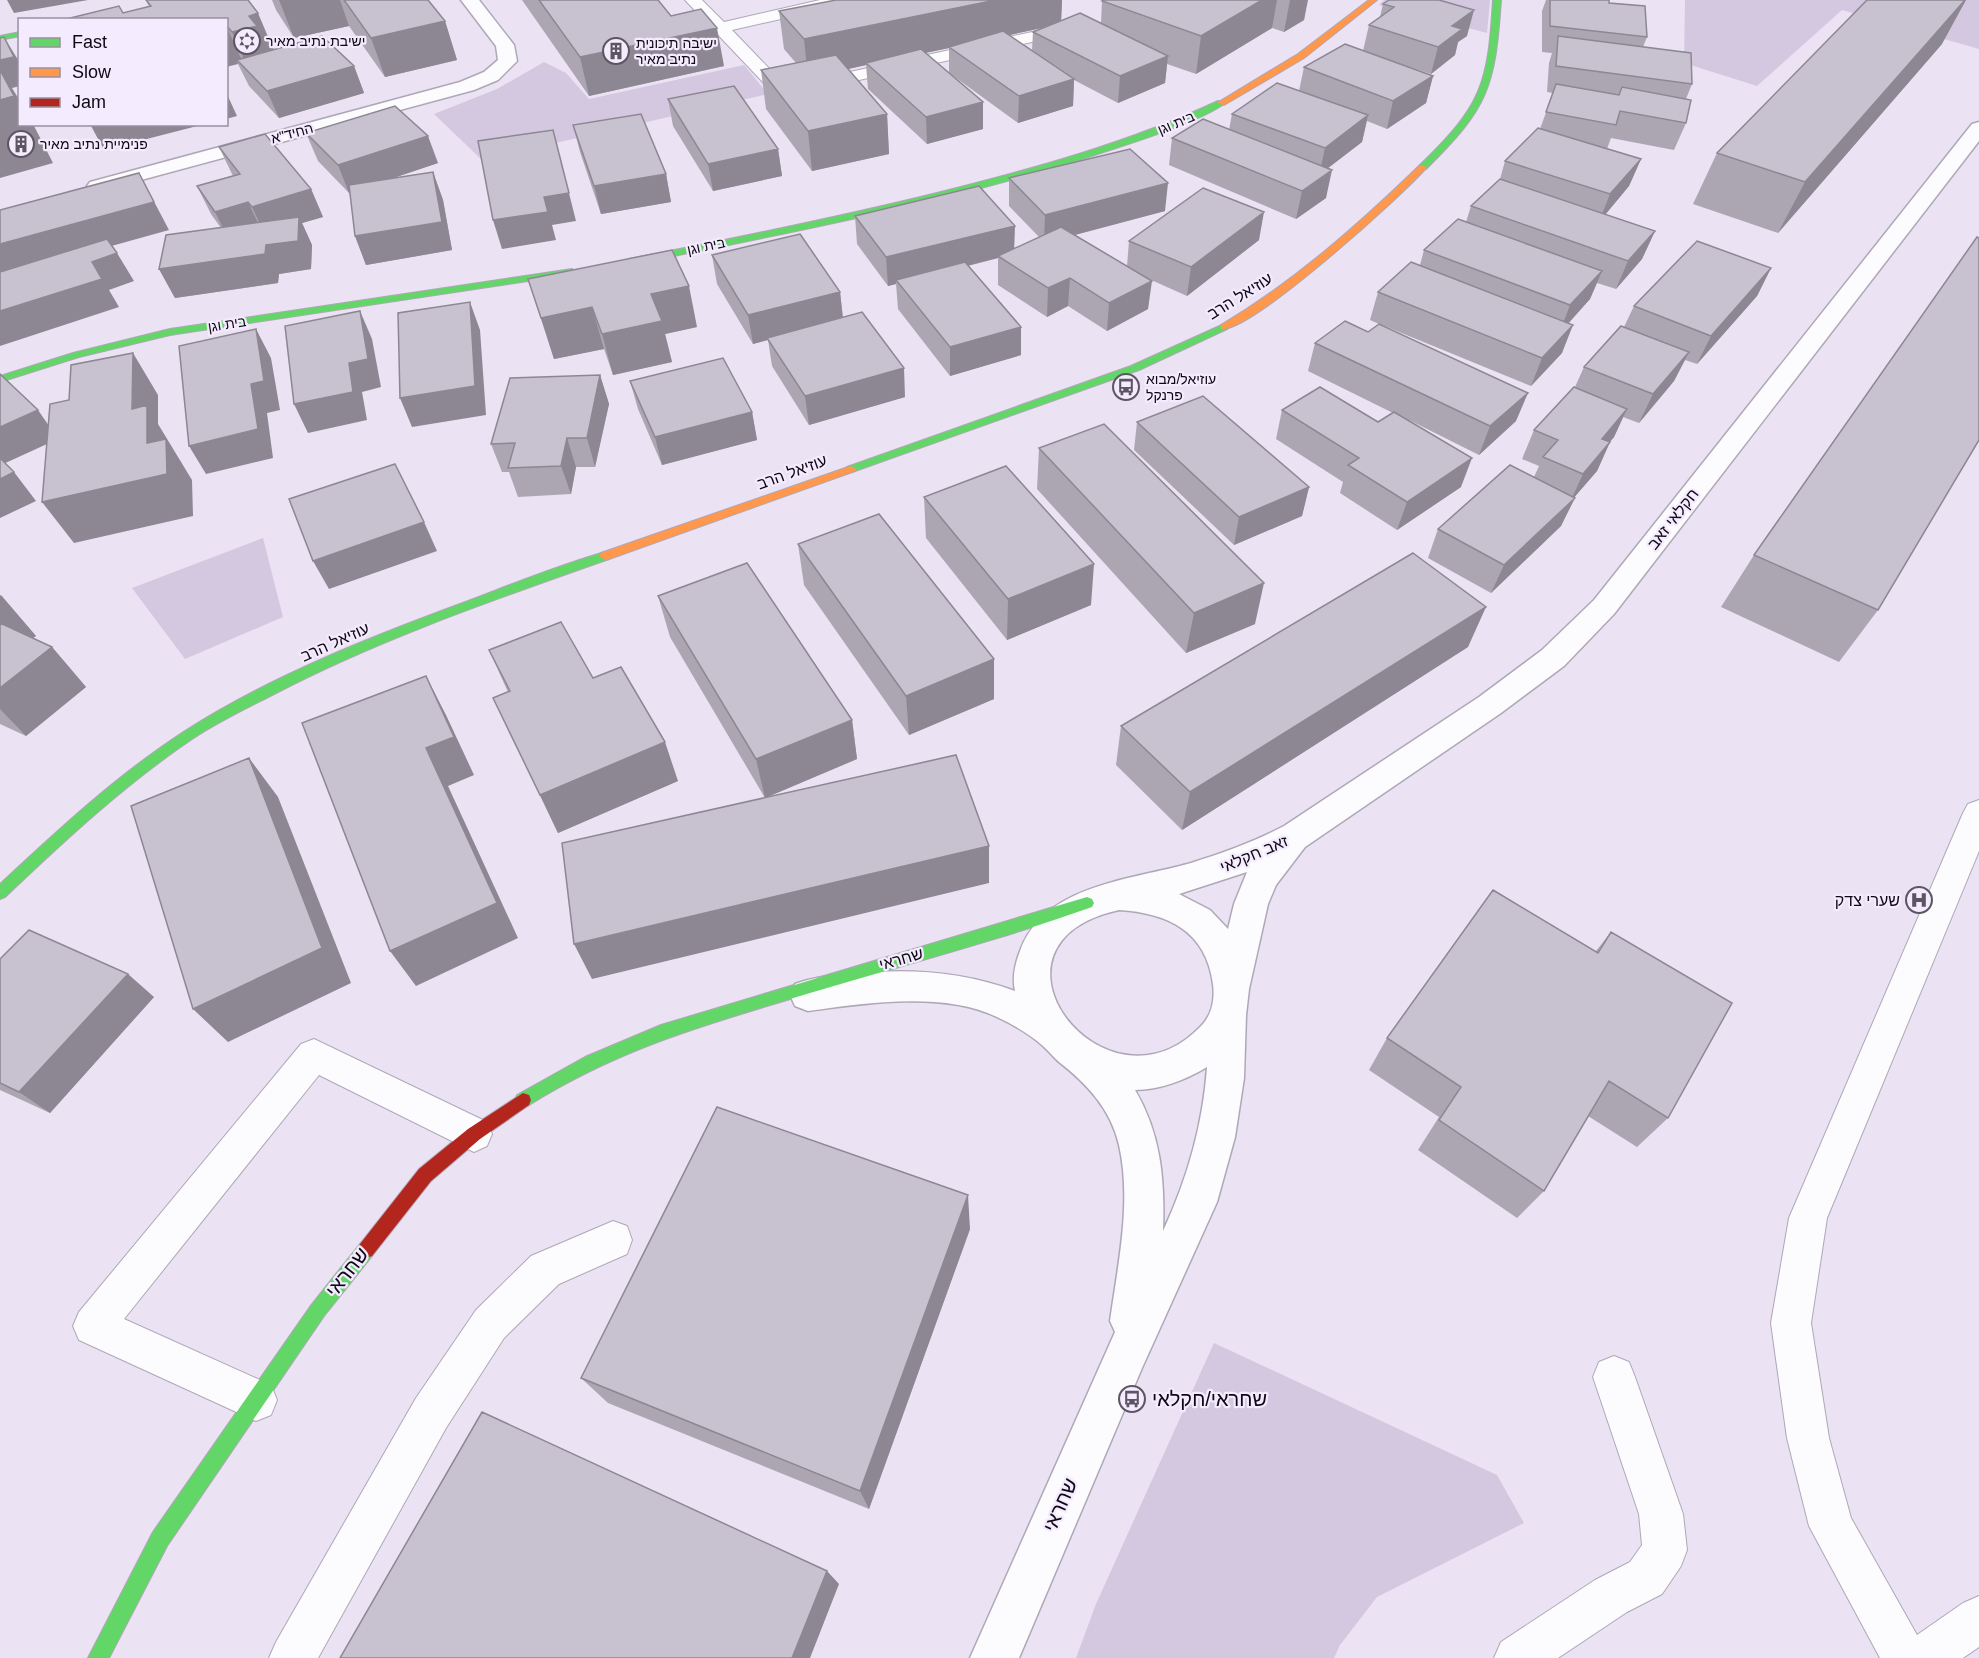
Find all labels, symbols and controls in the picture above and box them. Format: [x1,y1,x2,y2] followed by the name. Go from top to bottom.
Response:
[18,18,228,126] legend
[232,26,262,56] synagogue icon: ישיבת נתיב מאיר
[72,32,107,52] text: Fast
[266,33,365,49] place label: ישיבת נתיב מאיר
[636,35,717,67] place label: ישיבה תיכונית נתיב מאיר
[601,36,631,66] building icon: ישיבה תיכונית נתיב מאיר
[72,62,112,82] text: Slow
[72,92,106,112] text: Jam
[1155,108,1197,138] street label: בית וגן
[269,120,315,146] street label: החיד"א
[6,129,36,159] building icon: פנימיית נתיב מאיר
[40,136,148,152] place label: פנימיית נתיב מאיר
[686,234,726,258] street label: בית וגן
[1204,269,1276,323] street label: עוזיאל הרב
[207,313,247,335] street label: בית וגן
[1146,371,1216,403] place label: עוזיאל/מבוא פרנקל
[1111,372,1141,402] bus stop icon: עוזיאל/מבוא פרנקל
[755,451,829,493] street label: עוזיאל הרב
[1644,485,1702,553] street label: חקלאי זאב
[298,619,372,665] street label: עוזיאל הרב
[1218,832,1290,876] street label: זאב חקלאי
[1904,885,1934,915] hospital icon: שערי צדק
[1835,892,1900,909] place label: שערי צדק
[877,945,925,973] street label: שחראי
[321,1243,373,1301] street label: שחראי
[1117,1384,1147,1414] bus stop icon: שחראי/חקלאי
[1152,1388,1267,1410] place label: שחראי/חקלאי
[1039,1475,1081,1535] street label: שחראי

